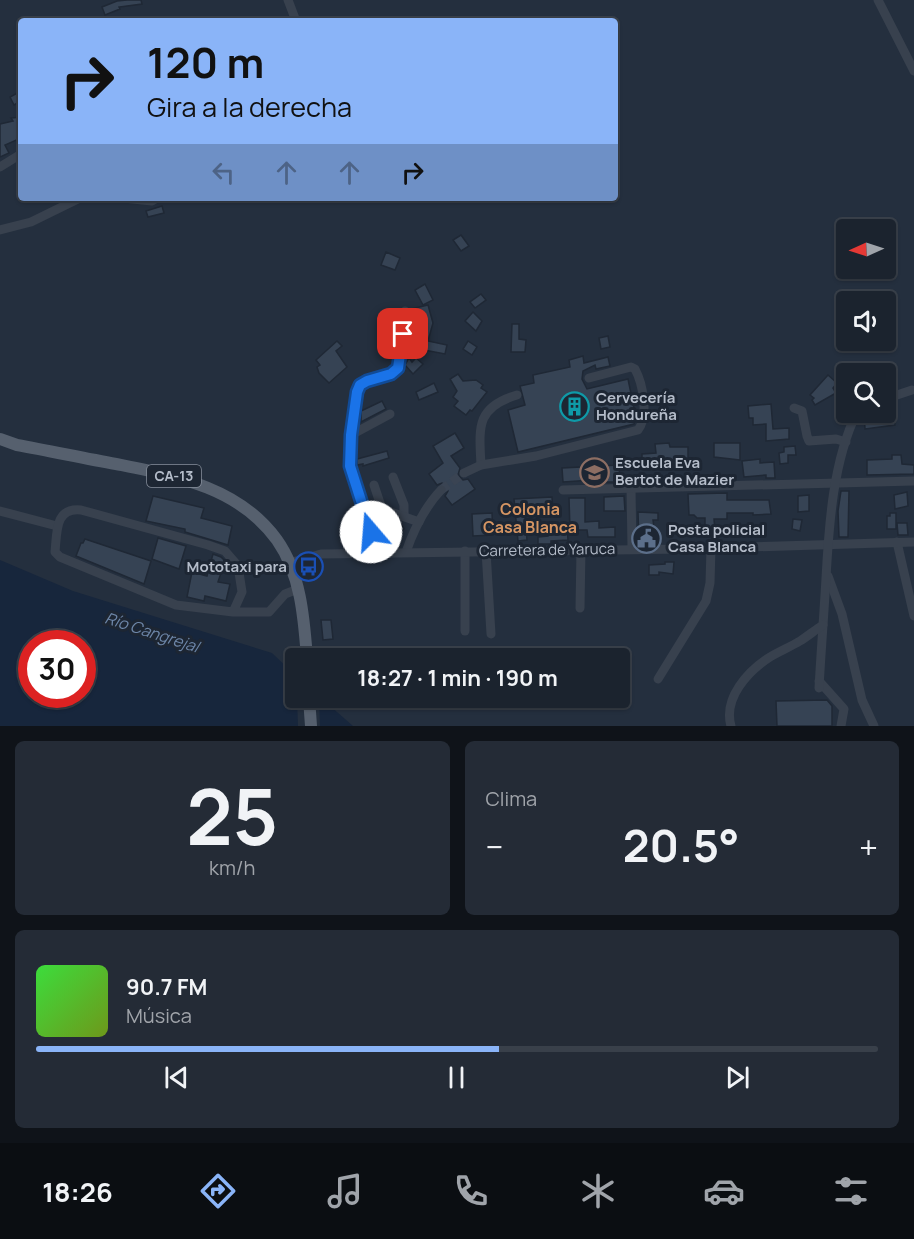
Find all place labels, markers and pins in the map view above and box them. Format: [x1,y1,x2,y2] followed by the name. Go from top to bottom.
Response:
[377,308,428,359] pin
[596,387,677,425] place label: Cervecería Hondureña
[559,391,591,423] building icon: Cervecería Hondureña
[615,452,734,490] place label: Escuela Eva Bertot de Mazier
[578,456,610,488] school or university icon: Escuela Eva Bertot de Mazier
[668,519,765,557] place label: Posta policial Casa Blanca
[631,523,663,555] public building icon: Posta policial Casa Blanca
[292,551,324,583] bus stop icon: Mototaxi para
[187,556,287,577] place label: Mototaxi para

